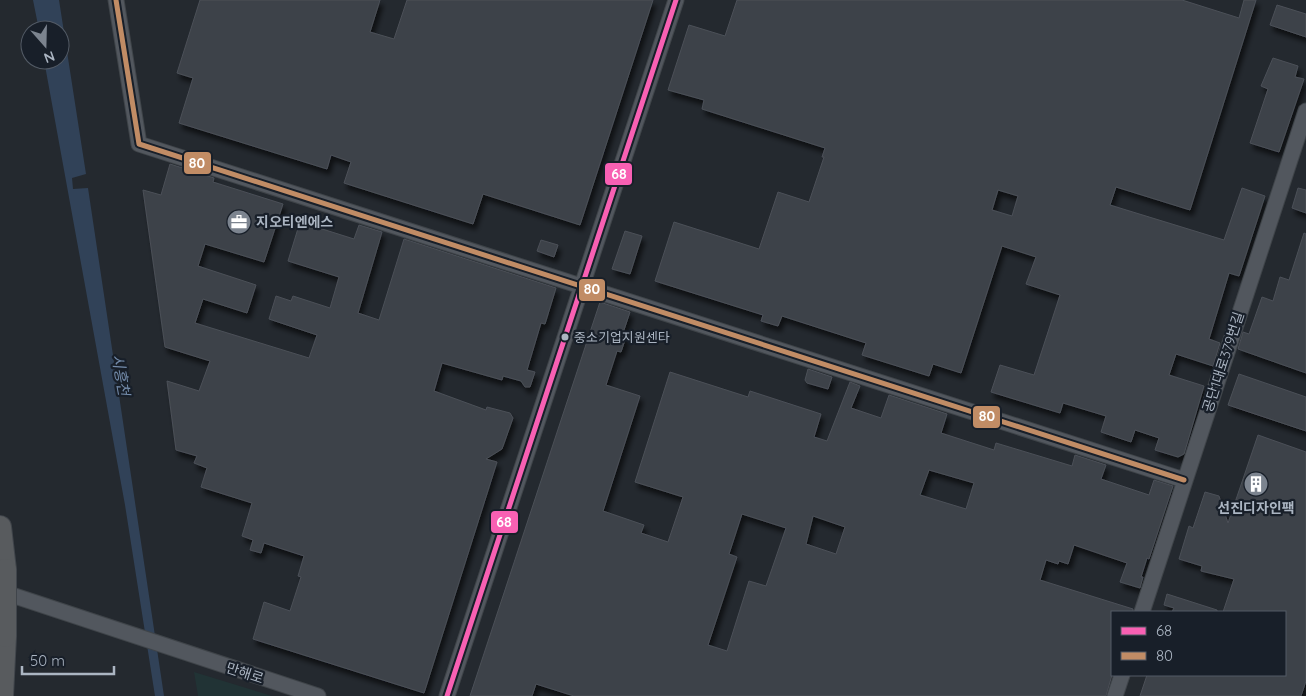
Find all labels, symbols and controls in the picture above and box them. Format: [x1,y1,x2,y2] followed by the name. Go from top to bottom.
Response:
[20,20,70,70] north arrow
[42,47,57,67] text: N
[183,151,212,175] line badge: 80
[189,154,206,172] text: 80
[604,162,633,186] line badge: 68
[611,165,627,183] text: 68
[226,209,252,235] office icon: 지오티엔에스
[256,213,333,231] place label: 지오티엔에스
[578,278,606,302] line badge: 80
[584,280,601,298] text: 80
[1198,309,1248,415] street label: 공단1대로379번길
[574,329,670,345] place label: 중소기업지원센타
[560,332,570,342] marker: 중소기업지원센타
[108,353,134,399] water label: 시흥천
[972,405,1001,429] line badge: 80
[979,407,996,425] text: 80
[1243,471,1269,497] building icon: 선진디자인팩
[1217,499,1295,517] place label: 선진디자인팩
[490,510,519,534] line badge: 68
[496,513,512,531] text: 68
[1111,611,1286,676] legend
[1156,621,1172,640] text: 68
[22,644,115,676] scale bar
[1156,646,1173,665] text: 80
[30,651,65,670] text: 50 m
[224,658,266,688] street label: 만해로

